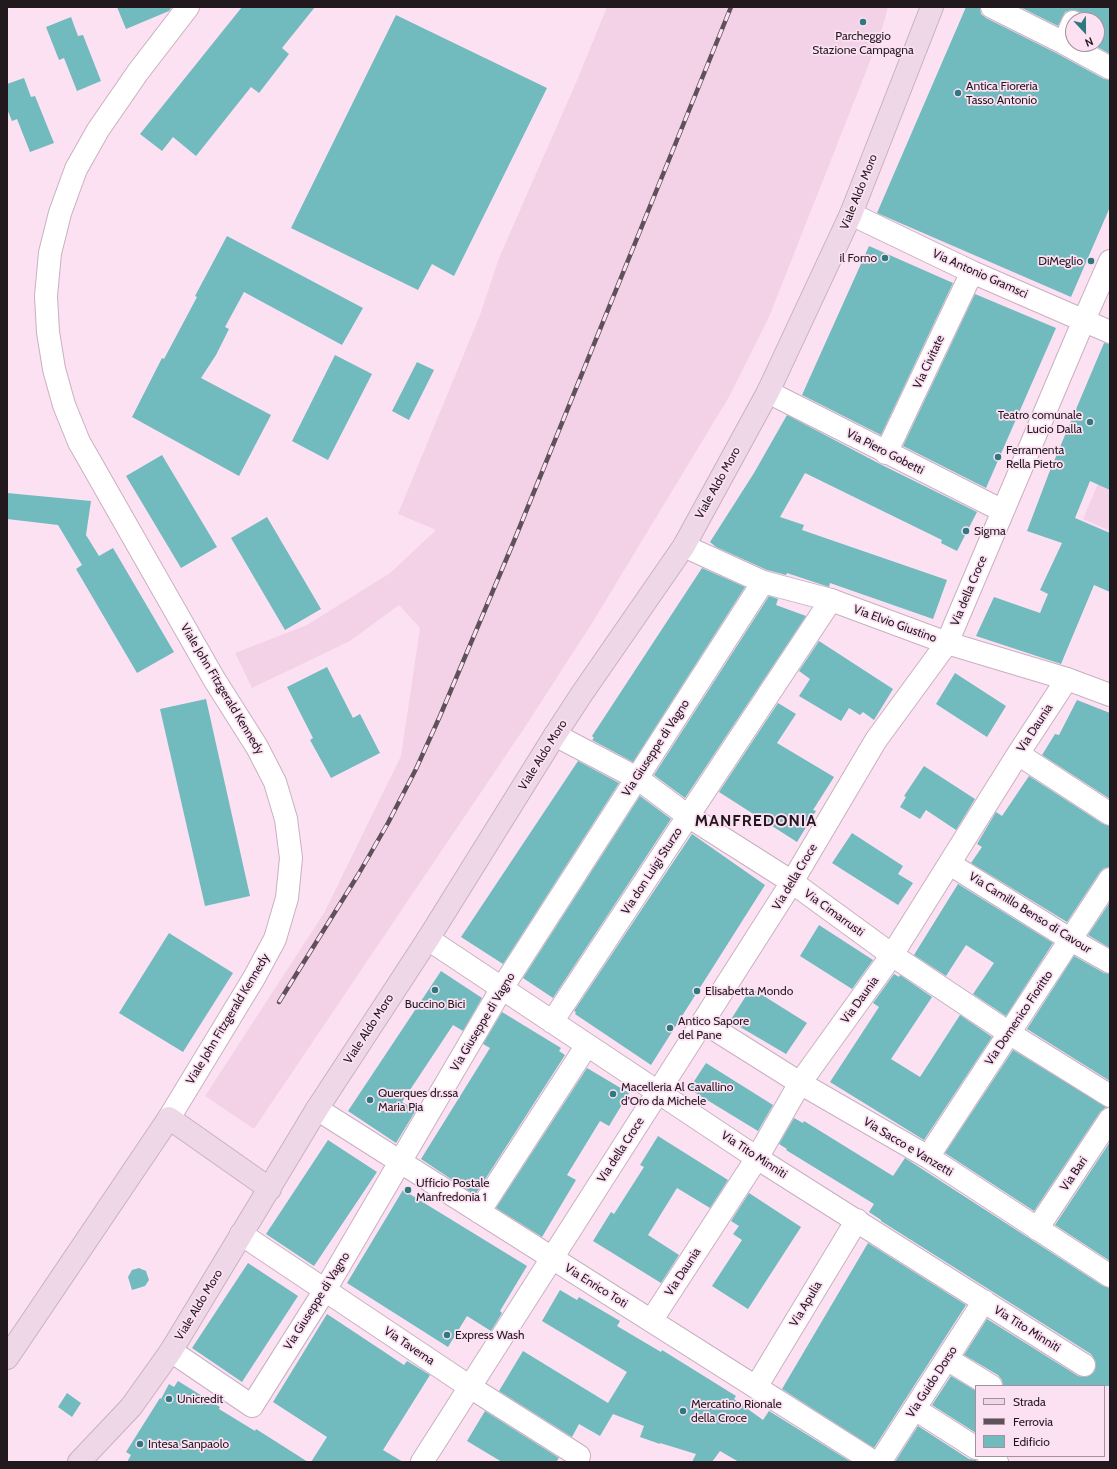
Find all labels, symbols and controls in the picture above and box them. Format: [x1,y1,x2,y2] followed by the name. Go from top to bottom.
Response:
[1065,12,1105,52] north arrow
[858,17,868,27] marker: Parcheggio Stazione Campagna
[812,29,914,57] place label: Parcheggio Stazione Campagna
[1083,34,1095,50] text: N
[966,79,1038,107] place label: Antica Fioreria Tasso Antonio
[953,88,963,98] marker: Antica Fioreria Tasso Antonio
[837,152,881,232] street label: Viale Aldo Moro
[930,246,1030,302] street label: Via Antonio Gramsci
[839,251,877,265] place label: il Forno
[880,253,890,263] marker: il Forno
[1038,254,1083,268] place label: DiMeglio
[1086,256,1096,266] marker: DiMeglio
[910,333,948,391] street label: Via Civitate
[998,408,1082,436] place label: Teatro comunale Lucio Dalla
[1085,417,1095,427] marker: Teatro comunale Lucio Dalla
[844,426,926,478] street label: Via Piero Gobetti
[1006,443,1064,471] place label: Ferramenta Rella Pietro
[692,444,744,522] street label: Viale Aldo Moro
[993,452,1003,462] marker: Ferramenta Rella Pietro
[974,524,1006,538] place label: Sigma
[961,526,971,536] marker: Sigma
[948,554,990,628] street label: Via della Croce
[851,602,939,646] street label: Via Elvio Giustino
[177,621,267,757] street label: Viale John Fitzgerald Kennedy
[619,697,693,799] street label: Via Giuseppe di Vagno
[1014,701,1056,755] street label: Via Daunia
[516,717,570,793] street label: Viale Aldo Moro
[695,811,817,831] district label: MANFREDONIA
[619,825,685,917] street label: Via don Luigi Sturzo
[770,841,820,913] street label: Via della Croce
[966,869,1094,957] street label: Via Camillo Benso di Cavour
[801,886,867,940] street label: Via Cimarrusti
[183,951,273,1087] street label: Viale John Fitzgerald Kennedy
[982,968,1056,1068] street label: Via Domenico Fioritto
[448,970,518,1074] street label: Via Giuseppe di Vagno
[838,974,882,1026] street label: Via Daunia
[705,984,793,998] place label: Elisabetta Mondo
[430,985,440,995] marker: Buccino Bici
[692,986,702,996] marker: Elisabetta Mondo
[341,991,397,1067] street label: Viale Aldo Moro
[405,997,465,1011] place label: Buccino Bici
[678,1014,749,1042] place label: Antico Sapore del Pane
[665,1023,675,1033] marker: Antico Sapore del Pane
[621,1080,733,1108] place label: Macelleria Al Cavallino d'Oro da Michele
[378,1086,458,1114] place label: Querques dr.ssa Maria Pia
[608,1089,618,1099] marker: Macelleria Al Cavallino d'Oro da Michele
[365,1095,375,1105] marker: Querques dr.ssa Maria Pia
[595,1115,647,1185] street label: Via della Croce
[861,1115,955,1179] street label: Via Sacco e Vanzetti
[718,1128,790,1182] street label: Via Tito Minniti
[1057,1154,1091,1194] street label: Via Bari
[416,1176,489,1204] place label: Ufficio Postale Manfredonia 1
[403,1185,413,1195] marker: Ufficio Postale Manfredonia 1
[662,1245,704,1299] street label: Via Daunia
[281,1249,353,1353] street label: Via Giuseppe di Vagno
[562,1261,630,1311] street label: Via Enrico Toti
[172,1267,226,1343] street label: Viale Aldo Moro
[787,1279,825,1329] street label: Via Apulia
[991,1303,1063,1355] street label: Via Tito Minniti
[381,1324,437,1368] street label: Via Taverna
[455,1328,525,1342] place label: Express Wash
[442,1330,452,1340] marker: Express Wash
[904,1344,960,1420] street label: Via Guido Dorso
[975,1385,1105,1457] legend
[177,1392,223,1406] place label: Unicredit
[164,1394,174,1404] marker: Unicredit
[1013,1394,1046,1409] text: Strada
[691,1397,782,1425] place label: Mercatino Rionale della Croce
[678,1406,688,1416] marker: Mercatino Rionale della Croce
[1013,1414,1053,1429] text: Ferrovia
[1013,1434,1050,1449] text: Edificio
[148,1437,229,1451] place label: Intesa Sanpaolo
[135,1439,145,1449] marker: Intesa Sanpaolo

